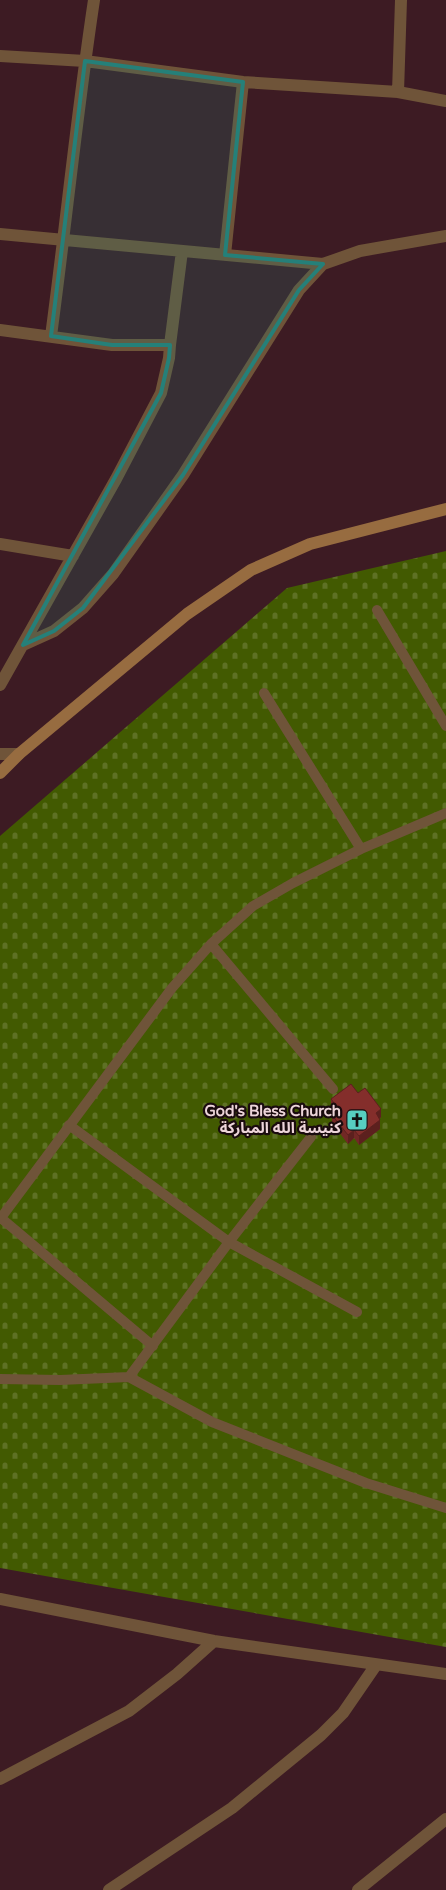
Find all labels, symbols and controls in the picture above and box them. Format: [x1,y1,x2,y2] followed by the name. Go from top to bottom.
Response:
[205,1102,341,1137] place label: God's Bless Church كنيسة الله المباركة
[345,1108,369,1132] church icon: God's Bless Church كنيسة الله المباركة

